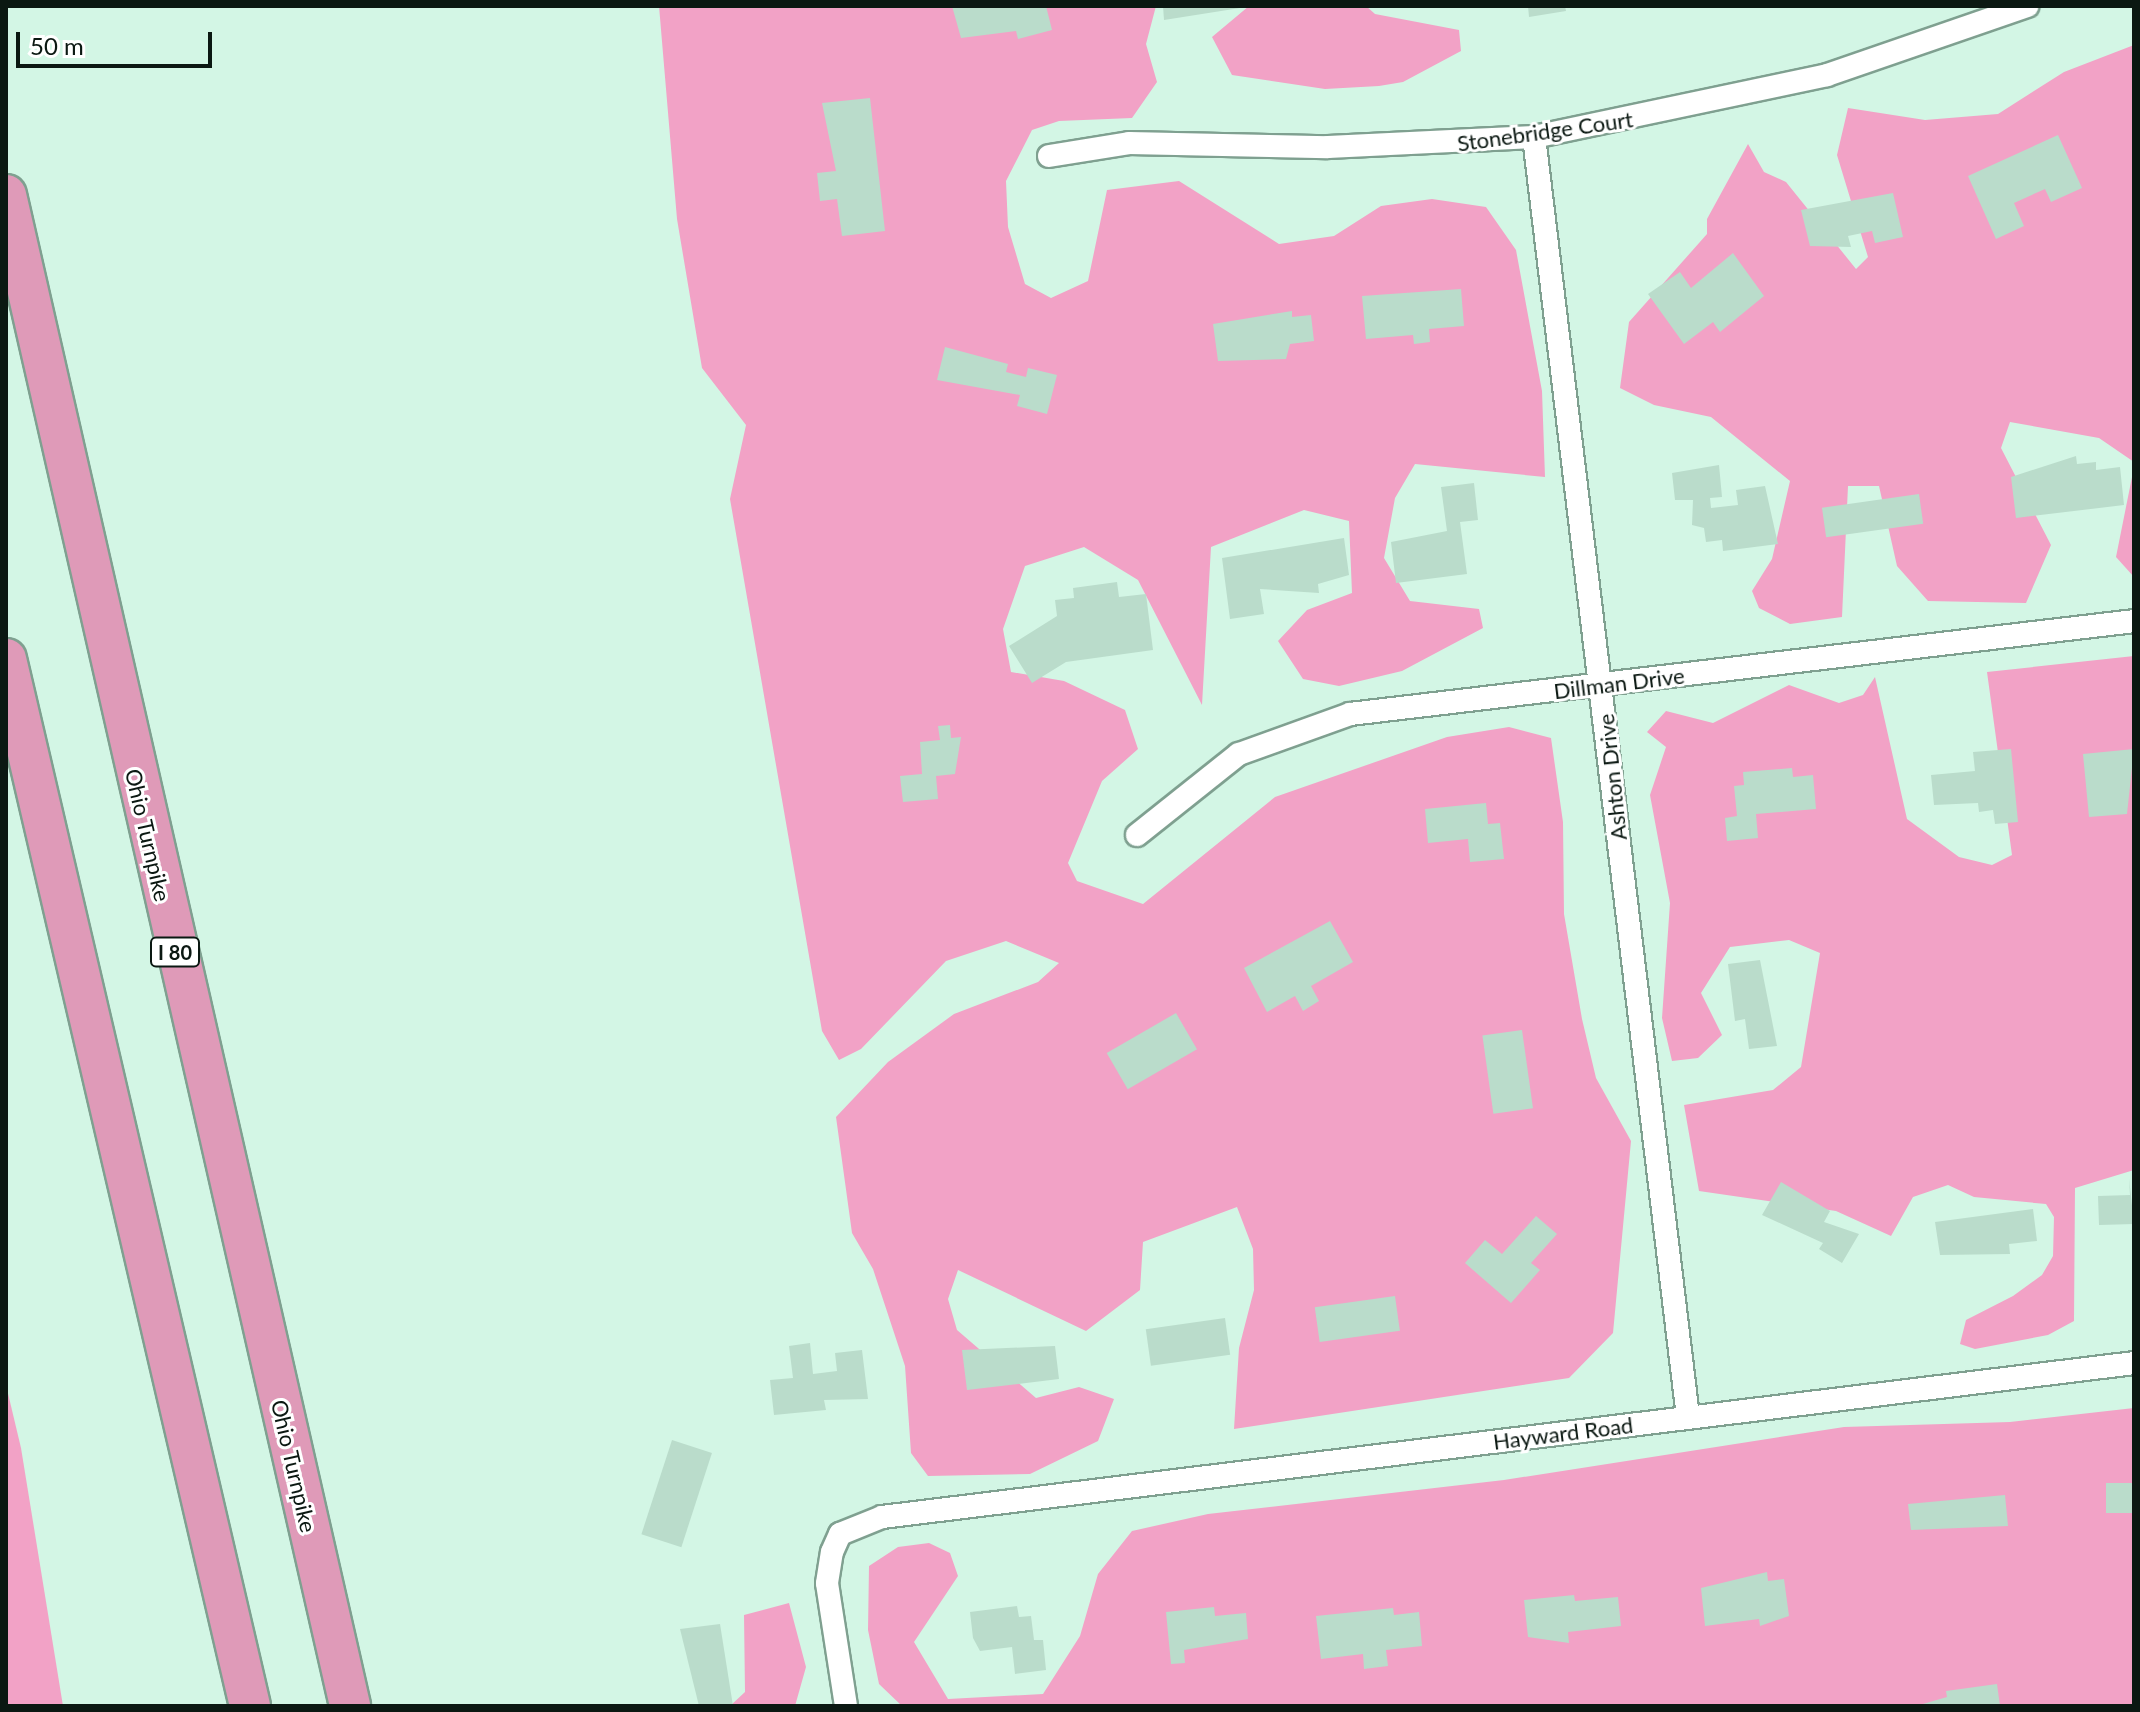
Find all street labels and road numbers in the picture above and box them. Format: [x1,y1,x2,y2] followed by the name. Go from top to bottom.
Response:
[1455,106,1635,156] street label: Stonebridge Court
[1552,662,1686,704] street label: Dillman Drive
[1592,712,1632,842] street label: Ashton Drive
[120,766,176,904] street label: Ohio Turnpike
[149,936,201,968] road number: I 80
[266,1397,322,1535] street label: Ohio Turnpike
[1491,1411,1635,1455] street label: Hayward Road

